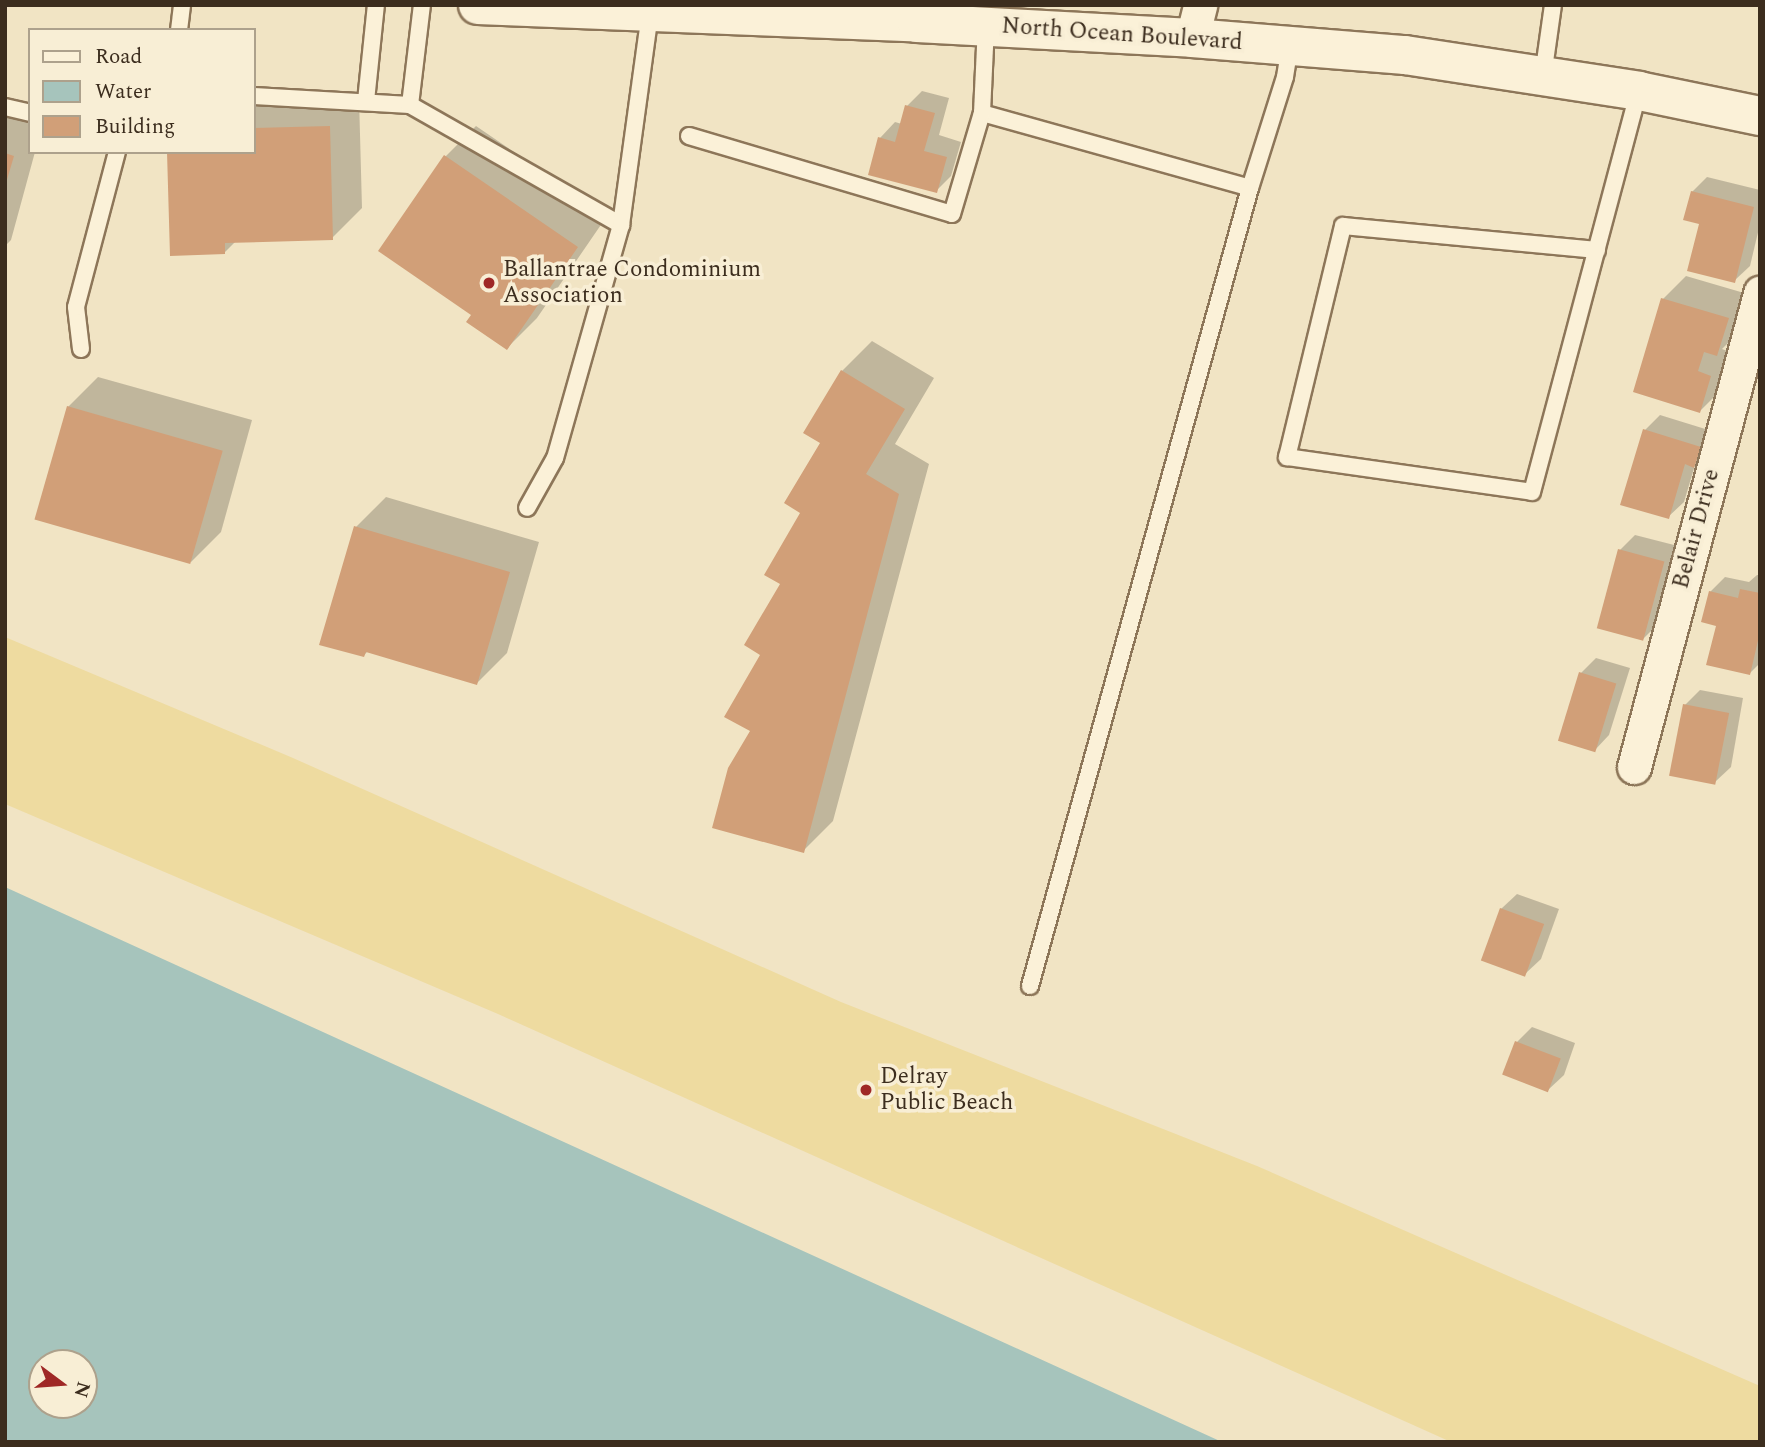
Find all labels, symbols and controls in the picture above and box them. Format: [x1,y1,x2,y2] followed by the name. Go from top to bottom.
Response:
[1001,13,1243,57] street label: North Ocean Boulevard
[28,28,256,154] legend
[95,41,142,73] text: Road
[95,76,151,108] text: Water
[95,111,175,143] text: Building
[503,256,761,310] place label: Ballantrae Condominium Association
[481,275,497,291] marker: Ballantrae Condominium Association
[1668,466,1726,592] street label: Belair Drive
[880,1063,1013,1117] place label: Delray Public Beach
[858,1082,874,1098] marker: Delray Public Beach
[28,1349,98,1419] north arrow
[66,1378,98,1401] text: N

